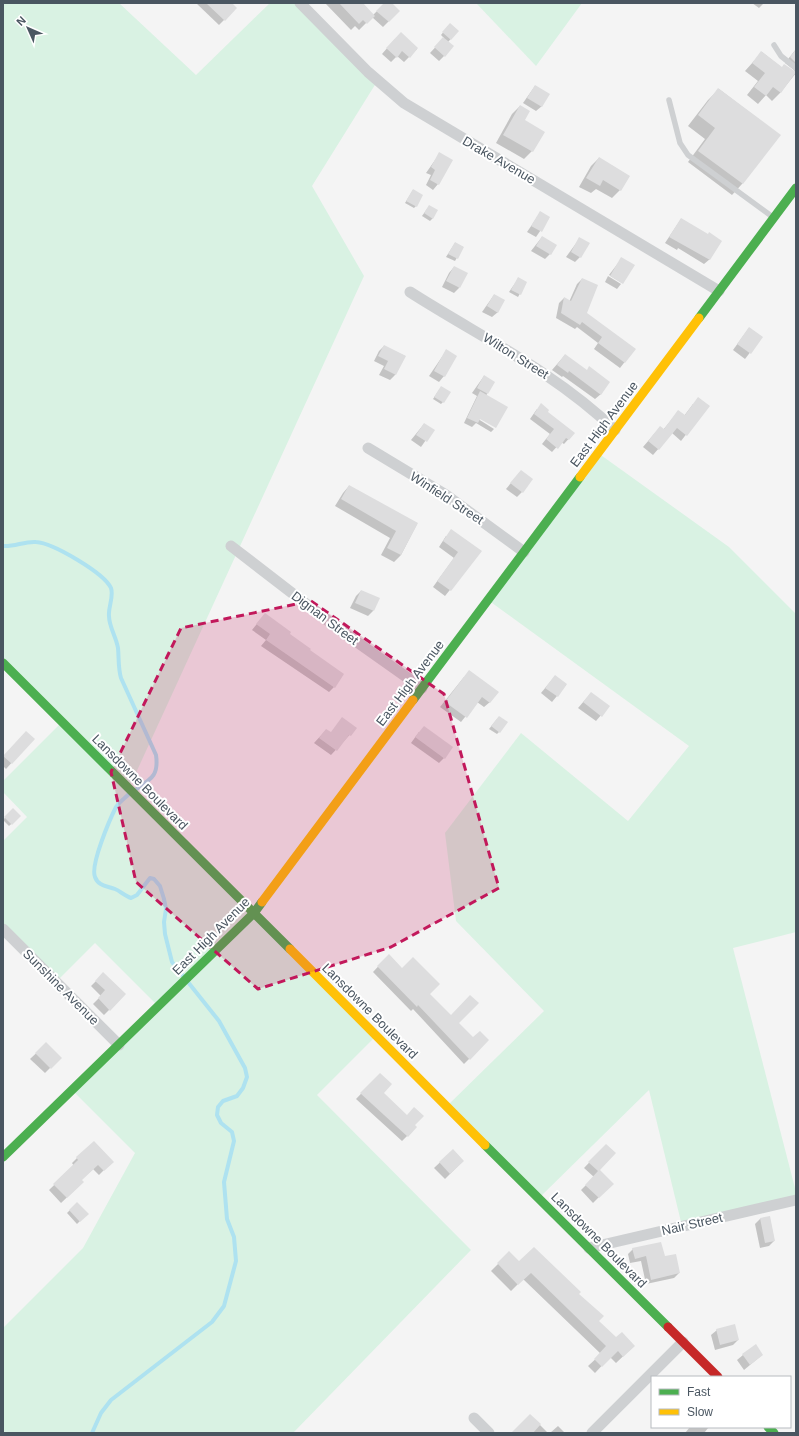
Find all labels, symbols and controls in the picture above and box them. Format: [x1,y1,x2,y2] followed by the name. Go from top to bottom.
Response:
[8,8,48,48] north arrow
[14,14,28,28] text: N
[460,133,538,187] street label: Drake Avenue
[480,330,552,382] street label: Wilton Street
[567,378,641,470] street label: East High Avenue
[407,469,487,528] street label: Winfield Street
[289,588,362,648] street label: Dignan Street
[373,637,447,729] street label: East High Avenue
[89,731,191,833] street label: Lansdowne Boulevard
[169,894,253,978] street label: East High Avenue
[20,946,102,1028] street label: Sunshine Avenue
[319,960,421,1062] street label: Lansdowne Boulevard
[548,1189,650,1291] street label: Lansdowne Boulevard
[660,1210,724,1238] street label: Nair Street
[651,1376,791,1428] legend
[687,1385,711,1399] text: Fast
[687,1405,713,1419] text: Slow

